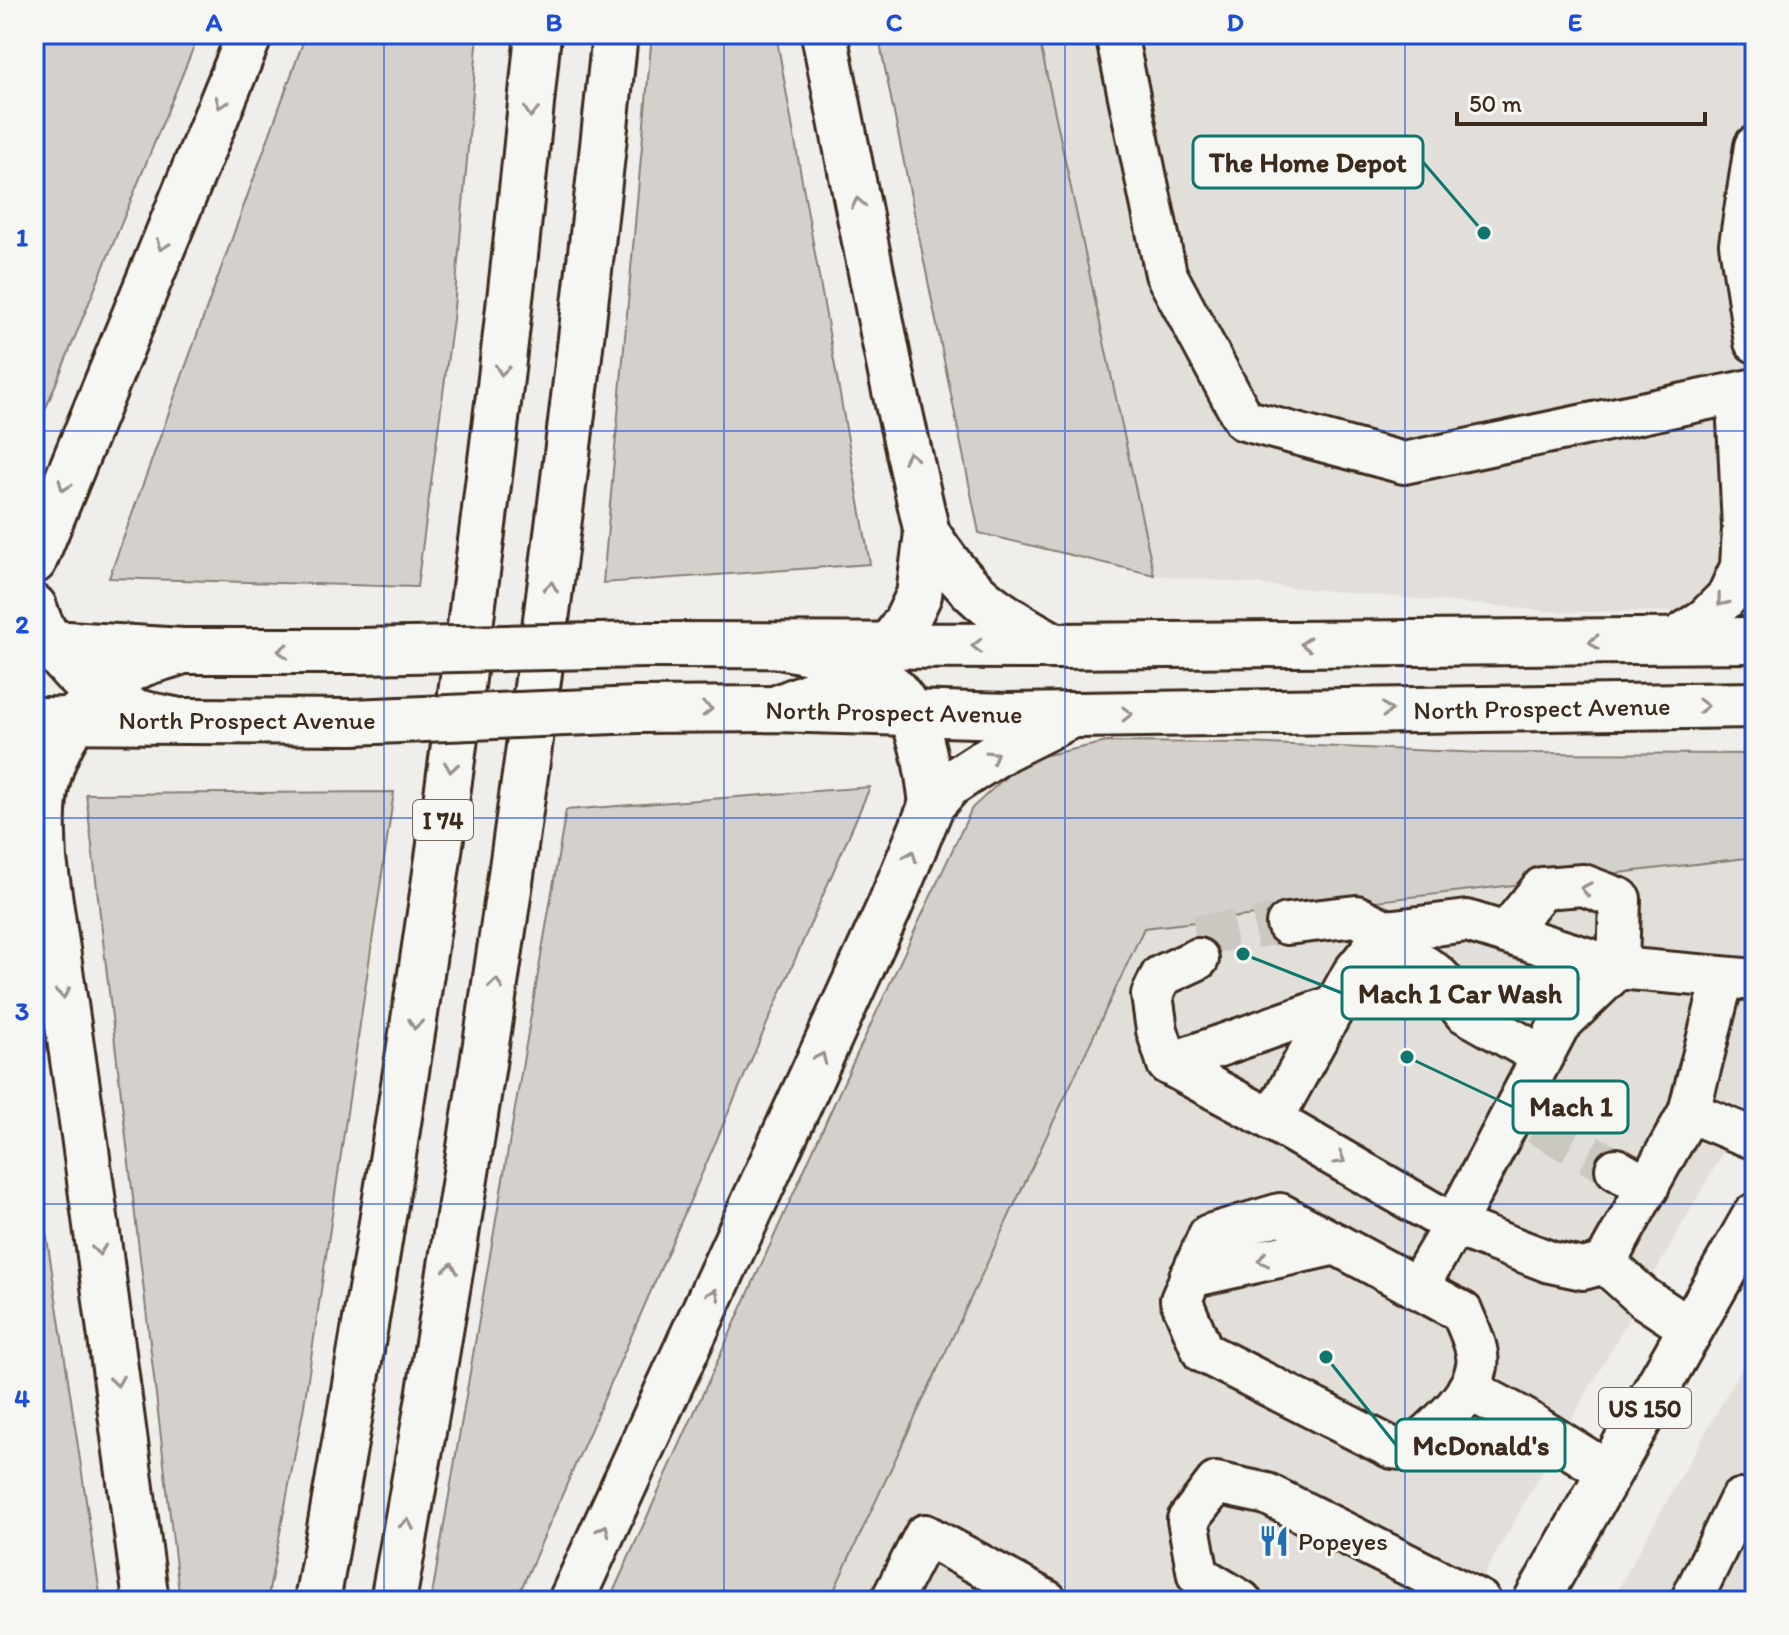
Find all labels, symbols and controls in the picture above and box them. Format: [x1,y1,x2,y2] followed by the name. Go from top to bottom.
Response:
[205,6,223,38] text: A
[546,6,563,38] text: B
[886,6,903,38] text: C
[1226,6,1244,38] text: D
[1568,6,1582,38] text: E
[1457,76,1705,126] scale bar
[1469,89,1522,118] text: 50 m
[214,95,230,109] one-way arrow
[522,106,539,119] one-way arrow
[1193,136,1423,188] callout: The Home Depot
[1208,145,1407,179] text: The Home Depot
[850,196,867,209] one-way arrow
[16,221,28,253] text: 1
[155,237,172,251] one-way arrow
[494,364,511,377] one-way arrow
[902,451,919,465] one-way arrow
[58,478,74,492] one-way arrow
[542,581,559,594] one-way arrow
[1717,591,1732,606] one-way arrow
[15,608,29,640] text: 2
[1587,633,1600,651] one-way arrow
[1299,636,1312,653] one-way arrow
[970,637,983,655] one-way arrow
[276,642,289,660] one-way arrow
[1413,690,1671,726] street label: North Prospect Avenue
[765,694,1023,730] street label: North Prospect Avenue
[1697,697,1710,714] one-way arrow
[701,700,714,718] one-way arrow
[1381,702,1394,719] one-way arrow
[118,704,376,736] street label: North Prospect Avenue
[1121,705,1134,723] one-way arrow
[984,750,999,765] one-way arrow
[443,760,460,774] one-way arrow
[413,800,473,840] road number: I 74
[901,850,917,864] one-way arrow
[1579,881,1592,898] one-way arrow
[1342,967,1578,1019] callout: Mach 1 Car Wash
[1358,976,1563,1010] text: Mach 1 Car Wash
[487,977,504,990] one-way arrow
[54,986,71,1000] one-way arrow
[15,995,29,1027] text: 3
[407,1017,424,1031] one-way arrow
[812,1052,828,1066] one-way arrow
[1513,1081,1628,1133] callout: Mach 1
[1529,1089,1613,1123] text: Mach 1
[1331,1149,1346,1165] one-way arrow
[91,1244,108,1257] one-way arrow
[1257,1251,1270,1268] one-way arrow
[442,1261,459,1275] one-way arrow
[704,1288,720,1303] one-way arrow
[108,1375,125,1388] one-way arrow
[14,1382,30,1414] text: 4
[1599,1388,1691,1428] road number: US 150
[1396,1419,1565,1471] callout: McDonald's
[1413,1428,1549,1462] text: McDonald's
[398,1517,415,1531] one-way arrow
[594,1524,610,1539] one-way arrow
[1257,1524,1291,1558] restaurant icon: Popeyes
[1298,1525,1388,1557] place label: Popeyes

